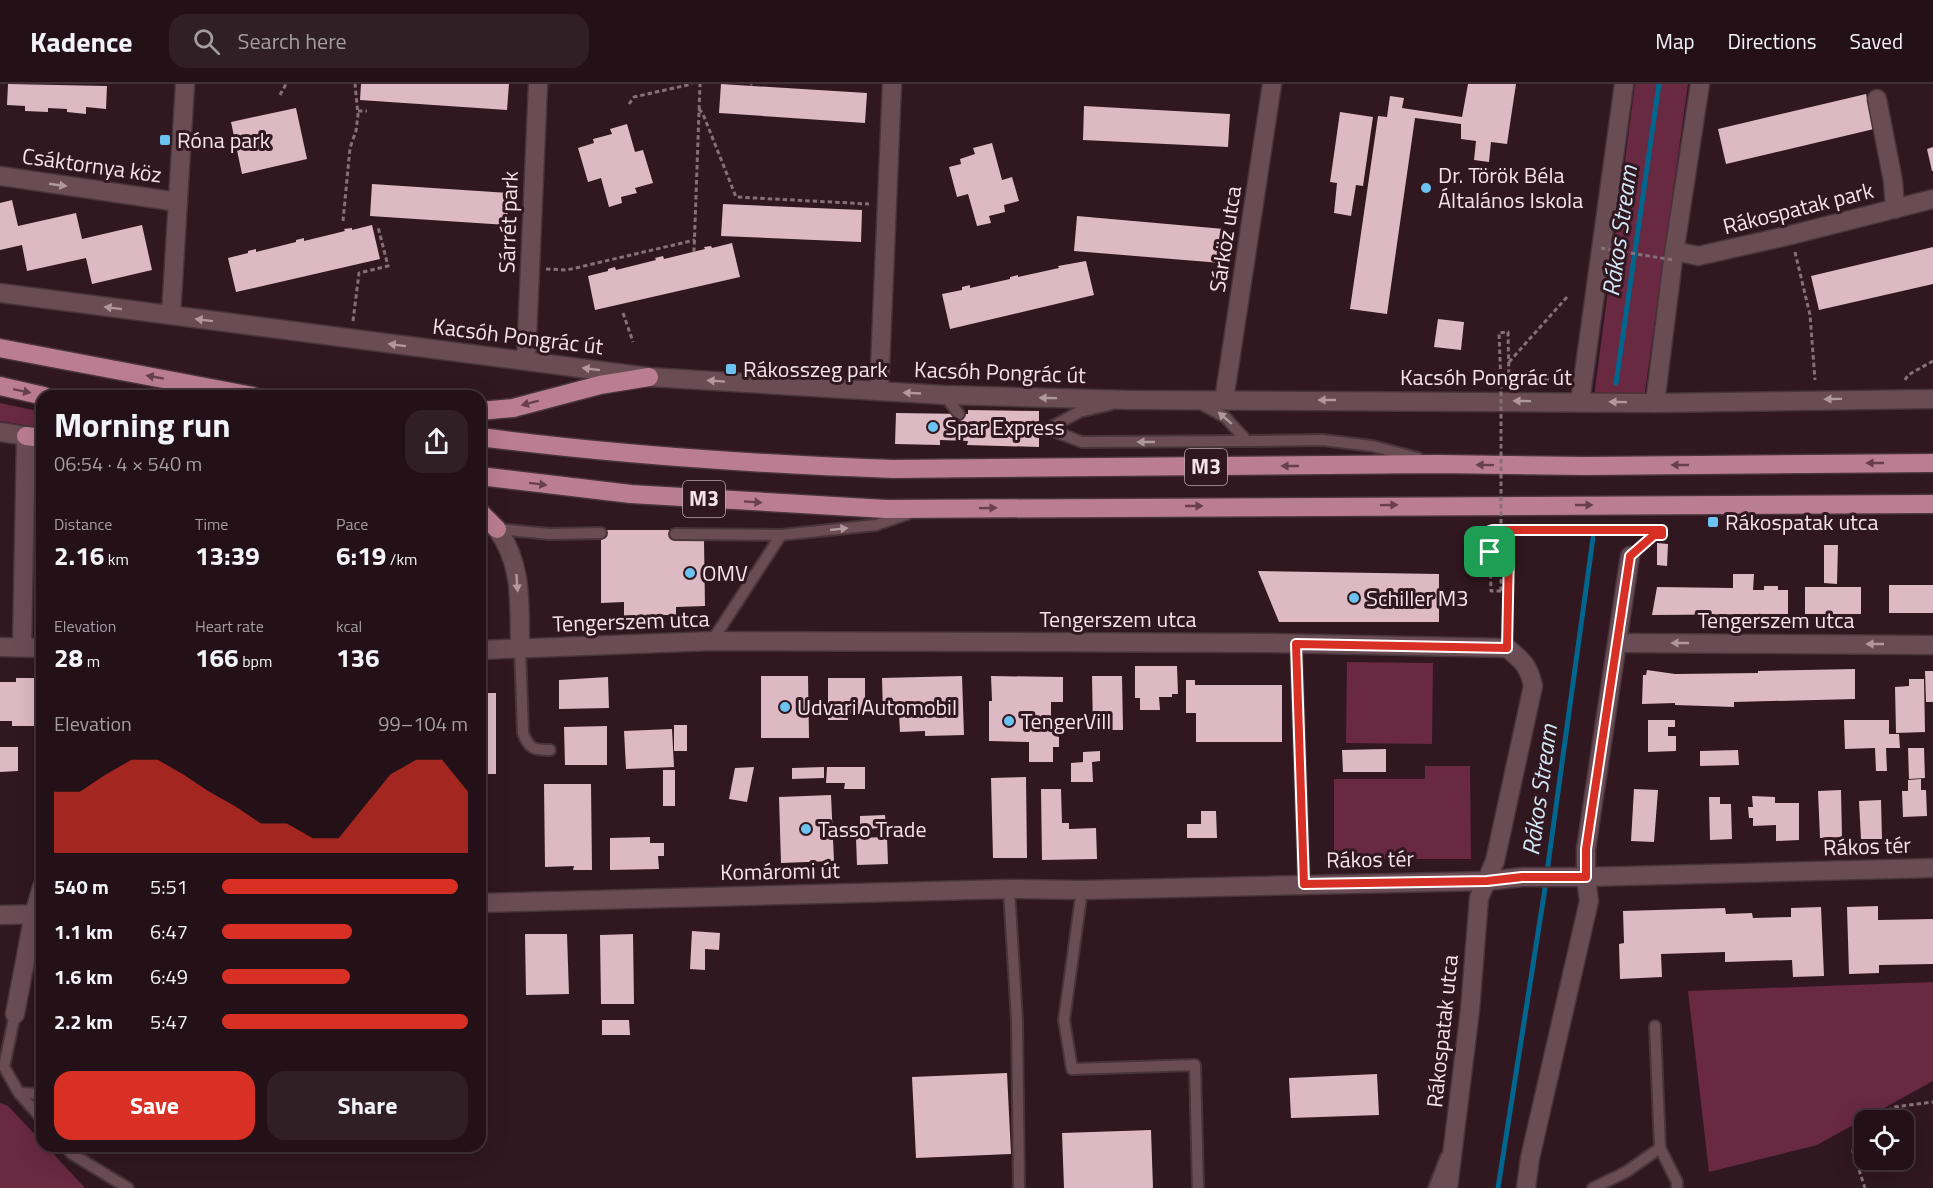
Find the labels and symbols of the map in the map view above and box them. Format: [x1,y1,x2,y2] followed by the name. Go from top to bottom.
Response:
[177,123,271,157] place label: Róna park
[158,133,172,147] marker: Róna park
[20,138,164,192] street label: Csáktornya köz
[1438,158,1583,217] place label: Dr. Török Béla Általános Iskola
[1592,162,1646,299] water label: Rákos Stream
[489,170,527,274] street label: Sárrét park
[1719,173,1877,243] street label: Rákospatak park
[48,180,67,189] one-way arrow
[1419,181,1433,195] marker: Dr. Török Béla Általános Iskola
[1200,183,1250,295] street label: Sárköz utca
[104,303,123,312] one-way arrow
[431,309,606,363] street label: Kacsóh Pongrác út
[194,315,213,324] one-way arrow
[388,340,407,349] one-way arrow
[743,352,888,386] place label: Rákosszeg park
[914,352,1087,392] street label: Kacsóh Pongrác út
[1400,360,1572,394] street label: Kacsóh Pongrác út
[724,362,738,376] marker: Rákosszeg park
[581,365,600,374] one-way arrow
[145,373,164,382] one-way arrow
[707,376,726,386] one-way arrow
[13,387,31,397] one-way arrow
[902,389,921,398] one-way arrow
[1038,393,1057,403] one-way arrow
[1823,394,1842,404] one-way arrow
[1317,395,1336,405] one-way arrow
[1512,396,1531,406] one-way arrow
[1608,398,1627,407] one-way arrow
[521,399,539,408] one-way arrow
[945,410,1065,444] place label: Spar Express
[1217,411,1232,425] one-way arrow
[926,420,940,434] marker: Spar Express
[1137,437,1156,447] one-way arrow
[1185,449,1227,485] road number: M3
[1865,458,1884,468] one-way arrow
[1475,460,1494,470] one-way arrow
[1670,460,1689,470] one-way arrow
[1280,462,1299,471] one-way arrow
[529,479,548,488] one-way arrow
[683,481,725,517] road number: M3
[744,497,763,506] one-way arrow
[1379,500,1398,510] one-way arrow
[1574,500,1593,510] one-way arrow
[1184,501,1203,511] one-way arrow
[978,503,997,513] one-way arrow
[1725,505,1878,539] place label: Rákospatak utca
[1706,515,1720,529] marker: Rákospatak utca
[830,524,849,534] one-way arrow
[1464,526,1515,577] pin
[702,556,748,590] place label: OMV
[683,566,697,580] marker: OMV
[513,573,522,592] one-way arrow
[1366,581,1469,615] place label: Schiller M3
[1347,591,1361,605] marker: Schiller M3
[552,601,710,641] street label: Tengerszem utca
[1039,602,1197,636] street label: Tengerszem utca
[1697,603,1855,637] street label: Tengerszem utca
[1670,638,1689,648] one-way arrow
[1865,640,1884,649] one-way arrow
[797,690,957,724] place label: Udvari Automobil
[778,700,792,714] marker: Udvari Automobil
[1021,704,1111,738] place label: TengerVill
[1002,714,1016,728] marker: TengerVill
[1512,721,1566,858] water label: Rákos Stream
[818,812,927,846] place label: Tasso Trade
[799,822,813,836] marker: Tasso Trade
[1822,827,1912,865] street label: Rákos tér
[1326,841,1415,877] street label: Rákos tér
[720,853,840,889] street label: Komáromi út
[1417,953,1467,1109] street label: Rákospatak utca

